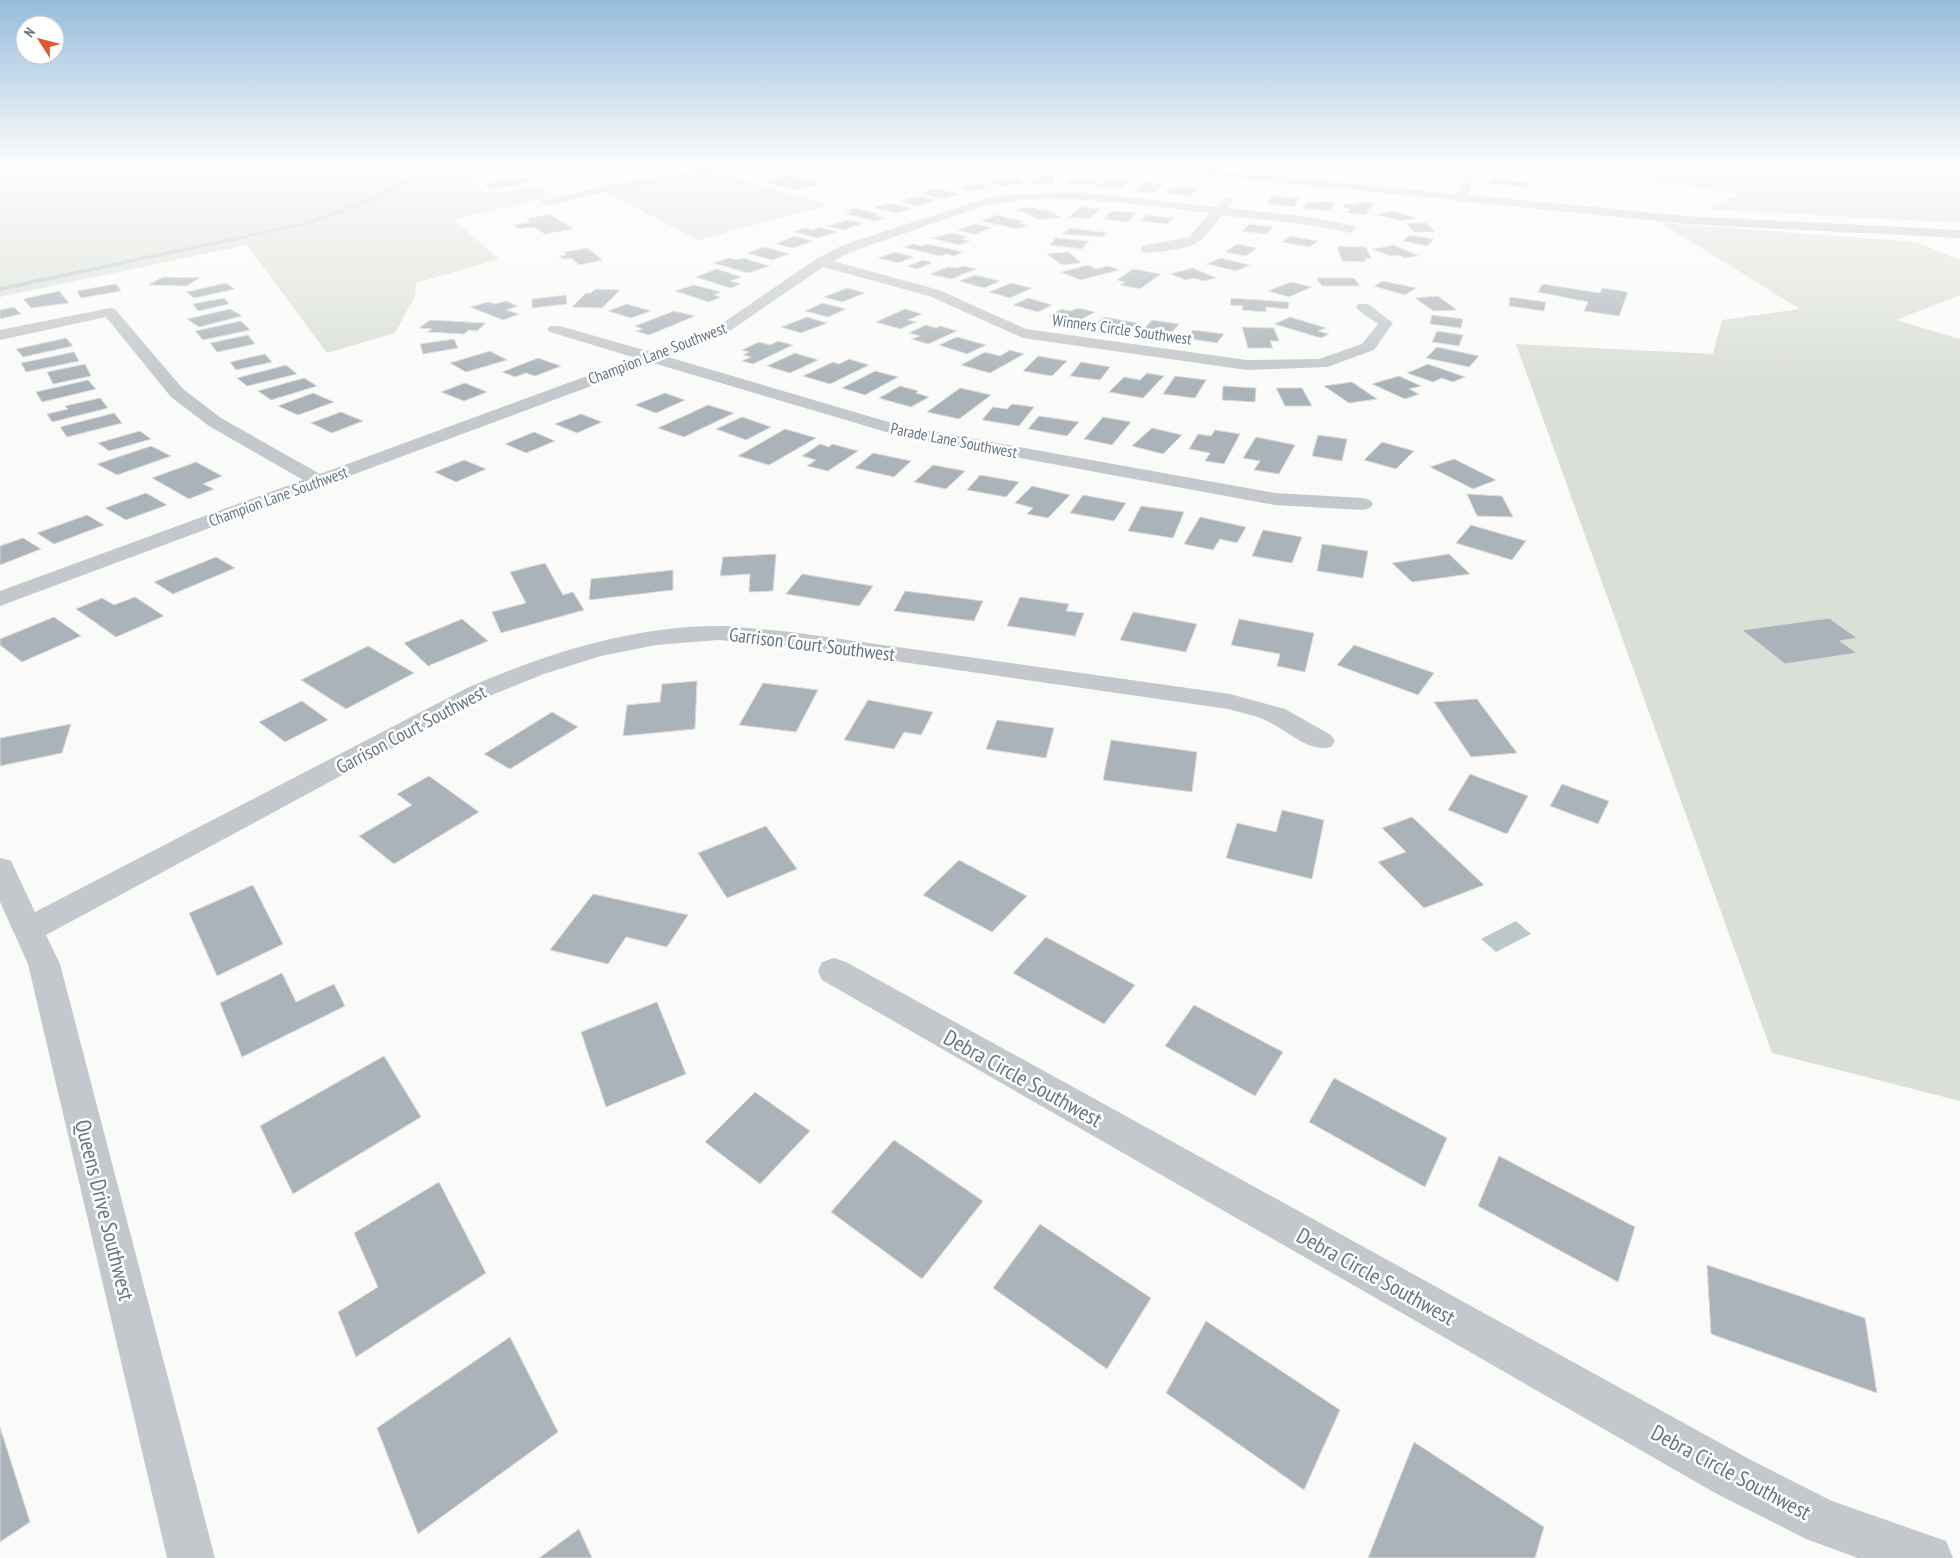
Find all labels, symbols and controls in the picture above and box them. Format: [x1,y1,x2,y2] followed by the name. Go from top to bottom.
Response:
[15,15,65,65] north arrow
[20,24,39,41] text: N
[1051,309,1194,349] street label: Winners Circle Southwest
[585,317,730,389] street label: Champion Lane Southwest
[889,418,1020,462] street label: Parade Lane Southwest
[206,461,351,530] street label: Champion Lane Southwest
[728,622,897,666] street label: Garrison Court Southwest
[332,679,491,779] street label: Garrison Court Southwest
[939,1023,1107,1133] street label: Debra Circle Southwest
[69,1117,141,1303] street label: Queens Drive Southwest
[1292,1221,1460,1331] street label: Debra Circle Southwest
[1646,1418,1816,1526] street label: Debra Circle Southwest

